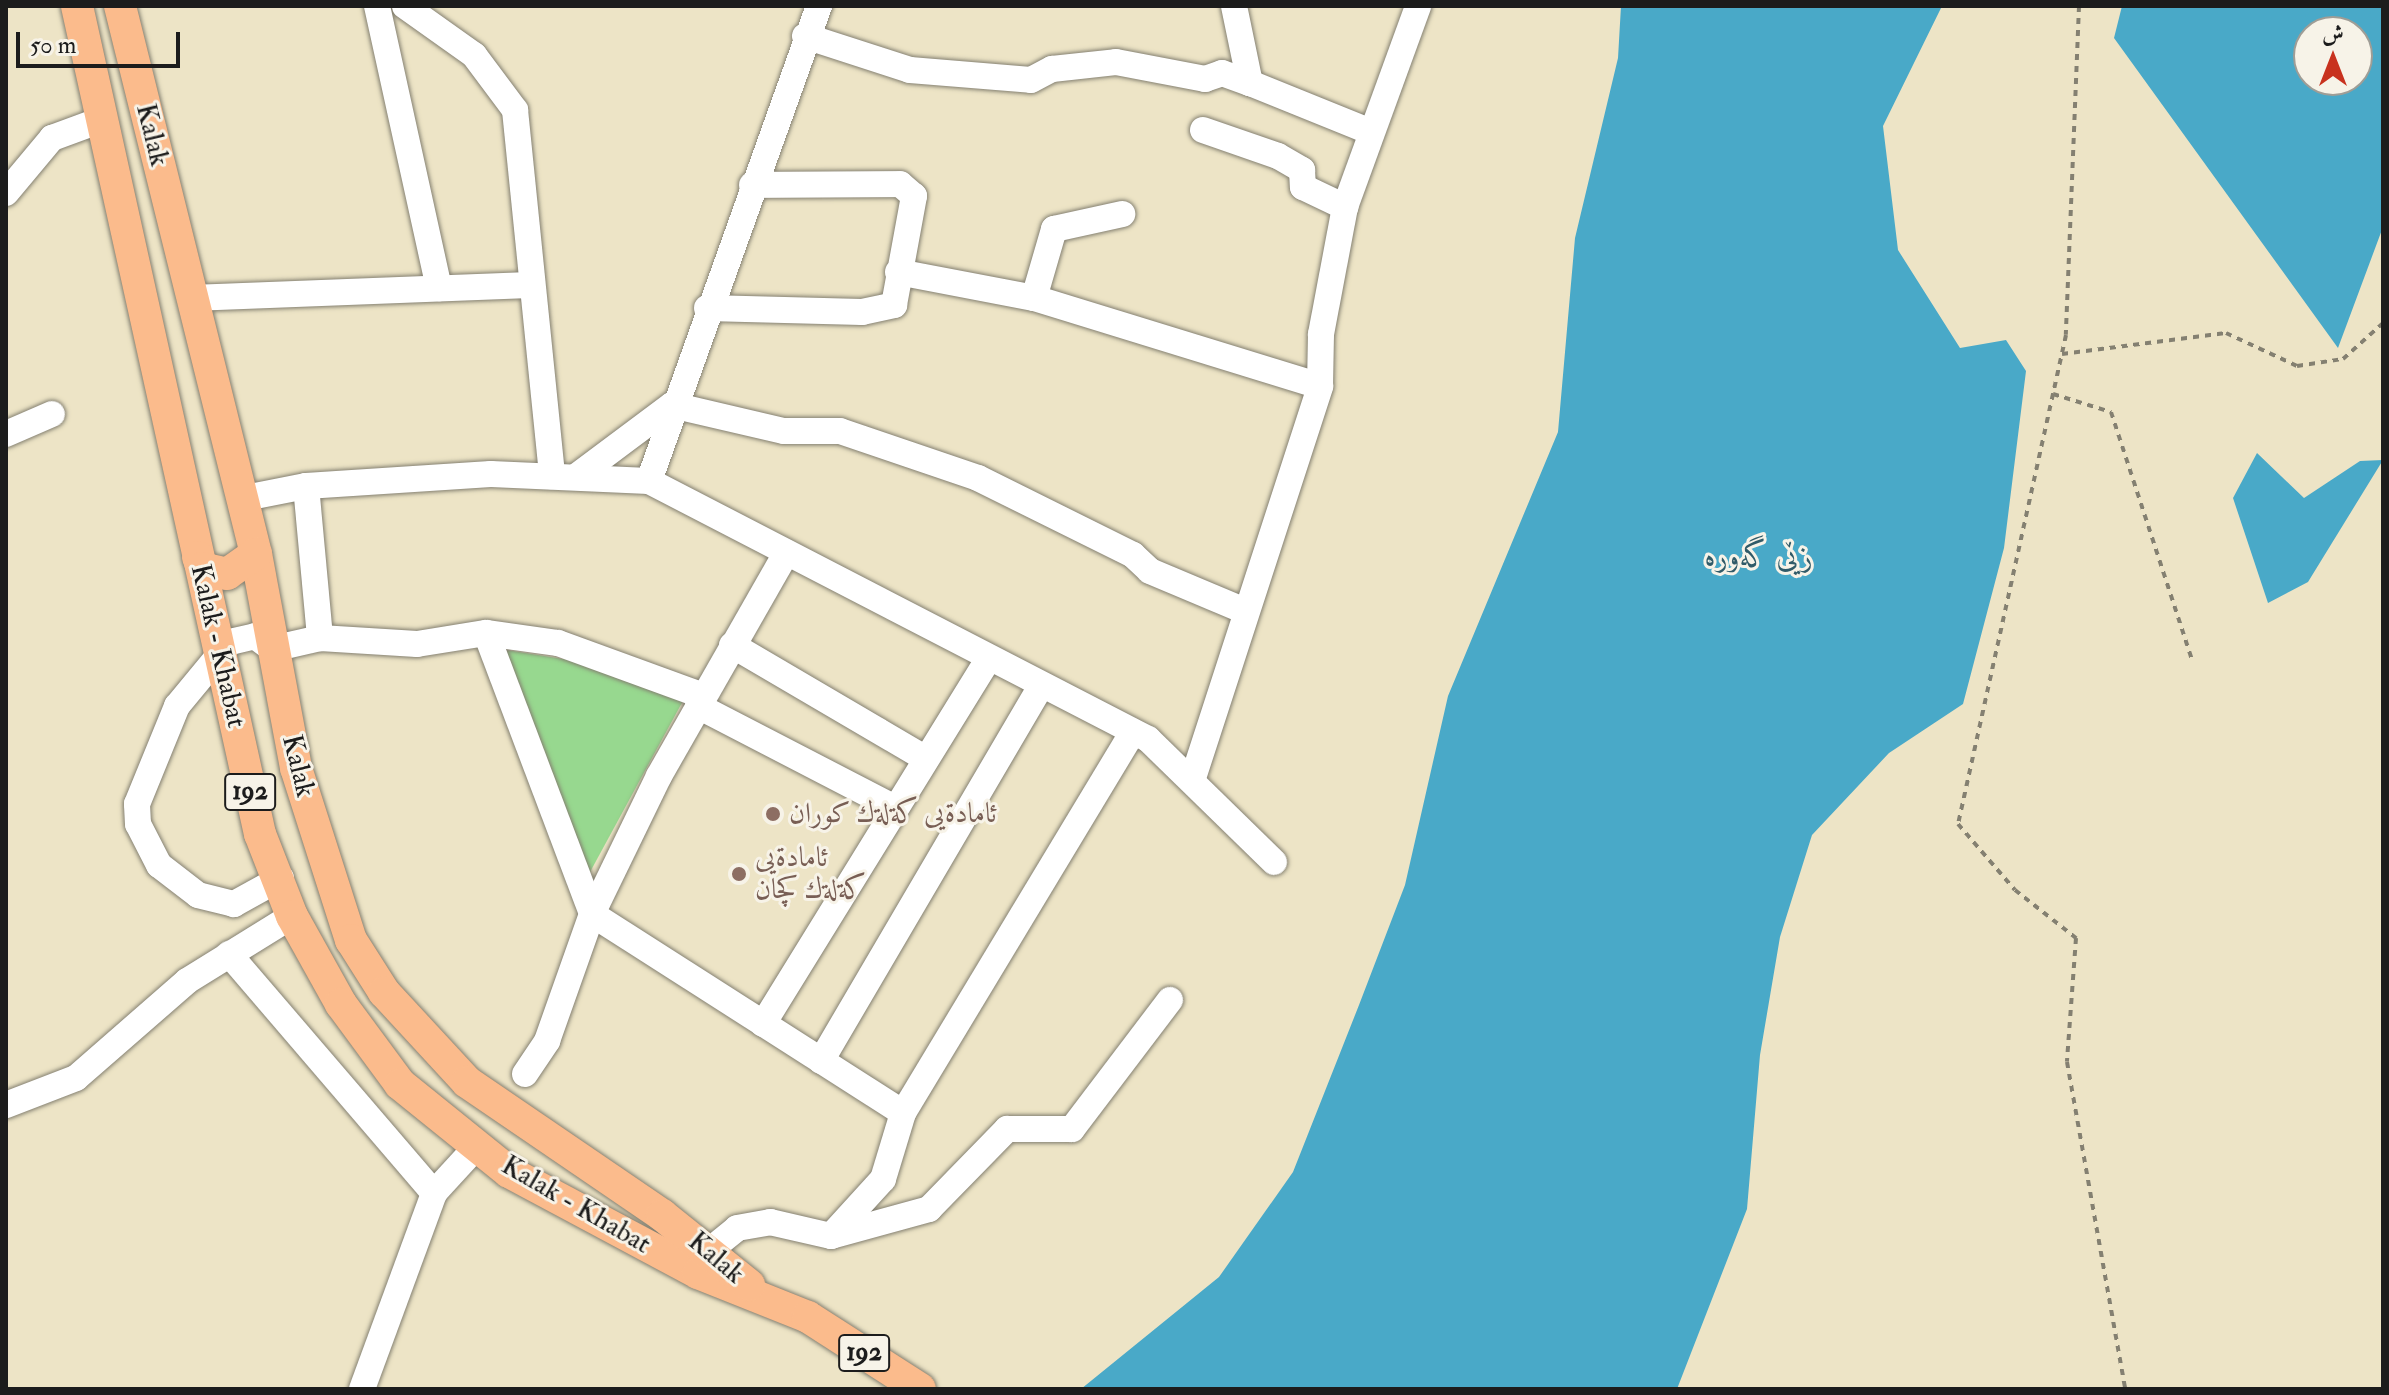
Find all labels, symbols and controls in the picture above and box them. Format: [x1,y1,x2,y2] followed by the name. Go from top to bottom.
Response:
[20,16,184,66] scale bar
[2293,16,2373,96] north arrow
[2322,20,2344,48] text: ش
[30,30,76,61] text: 50 m
[128,100,176,170] street label: Kalak
[1705,539,1813,575] water label: زێی گەورە
[183,561,253,731] street label: Kalak - Khabat
[274,731,322,801] street label: Kalak
[224,770,276,814] road number: 192
[789,797,997,831] place label: ئامادةيى كةلةك كوران
[764,805,782,823] marker: ئامادةيى كةلةك كوران
[755,841,866,907] place label: ئامادةيى كةلةك كچان
[730,865,748,883] marker: ئامادةيى كةلةك كچان
[495,1149,657,1261] street label: Kalak - Khabat
[681,1225,751,1291] street label: Kalak
[838,1331,890,1375] road number: 192

